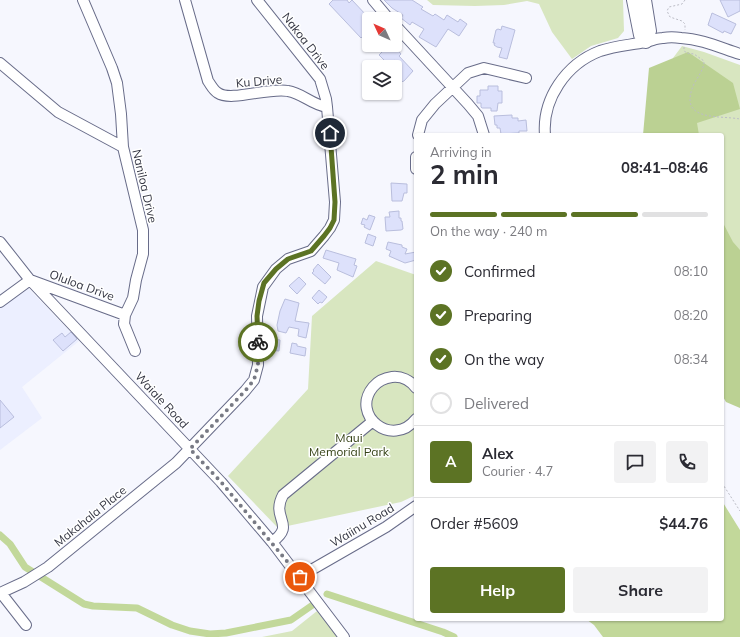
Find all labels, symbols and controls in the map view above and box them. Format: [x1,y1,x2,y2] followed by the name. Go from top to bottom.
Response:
[279,9,333,73] street label: Nakoa Drive
[362,12,402,52] north arrow
[362,12,402,100] map controls
[362,60,402,100] button: layers
[235,72,283,90] street label: Ku Drive
[313,116,347,150] pin
[319,122,341,144] icon: home
[430,144,492,160] text: Arriving in
[129,148,161,224] street label: Naniloa Drive
[430,158,499,191] text: 2 min
[621,158,708,177] text: 08:41–08:46
[430,223,547,239] text: On the way · 240 m
[430,260,452,282] icon: check
[464,262,535,281] text: Confirmed
[674,263,708,279] text: 08:10
[47,266,117,304] street label: Oluloa Drive
[430,304,452,326] icon: check
[464,306,532,325] text: Preparing
[674,307,708,323] text: 08:20
[238,322,278,362] courier
[247,331,269,353] icon: bike
[430,348,452,370] icon: check
[464,350,544,369] text: On the way
[674,351,708,367] text: 08:34
[132,369,192,431] street label: Waiale Road
[464,394,529,413] text: Delivered
[309,430,390,459] park label: Maui Memorial Park
[614,441,656,483] button: chat
[666,441,708,483] button: phone
[482,444,514,463] text: Alex
[445,452,457,471] text: A
[482,463,553,479] text: Courier · 4.7
[51,482,129,550] street label: Makahala Place
[327,500,397,550] street label: Waiinu Road
[430,514,518,533] text: Order #5609
[659,514,708,533] text: $44.76
[283,560,317,594] pin
[289,566,311,588] icon: bag
[430,567,565,613] button: Help
[573,567,708,613] button: Share

